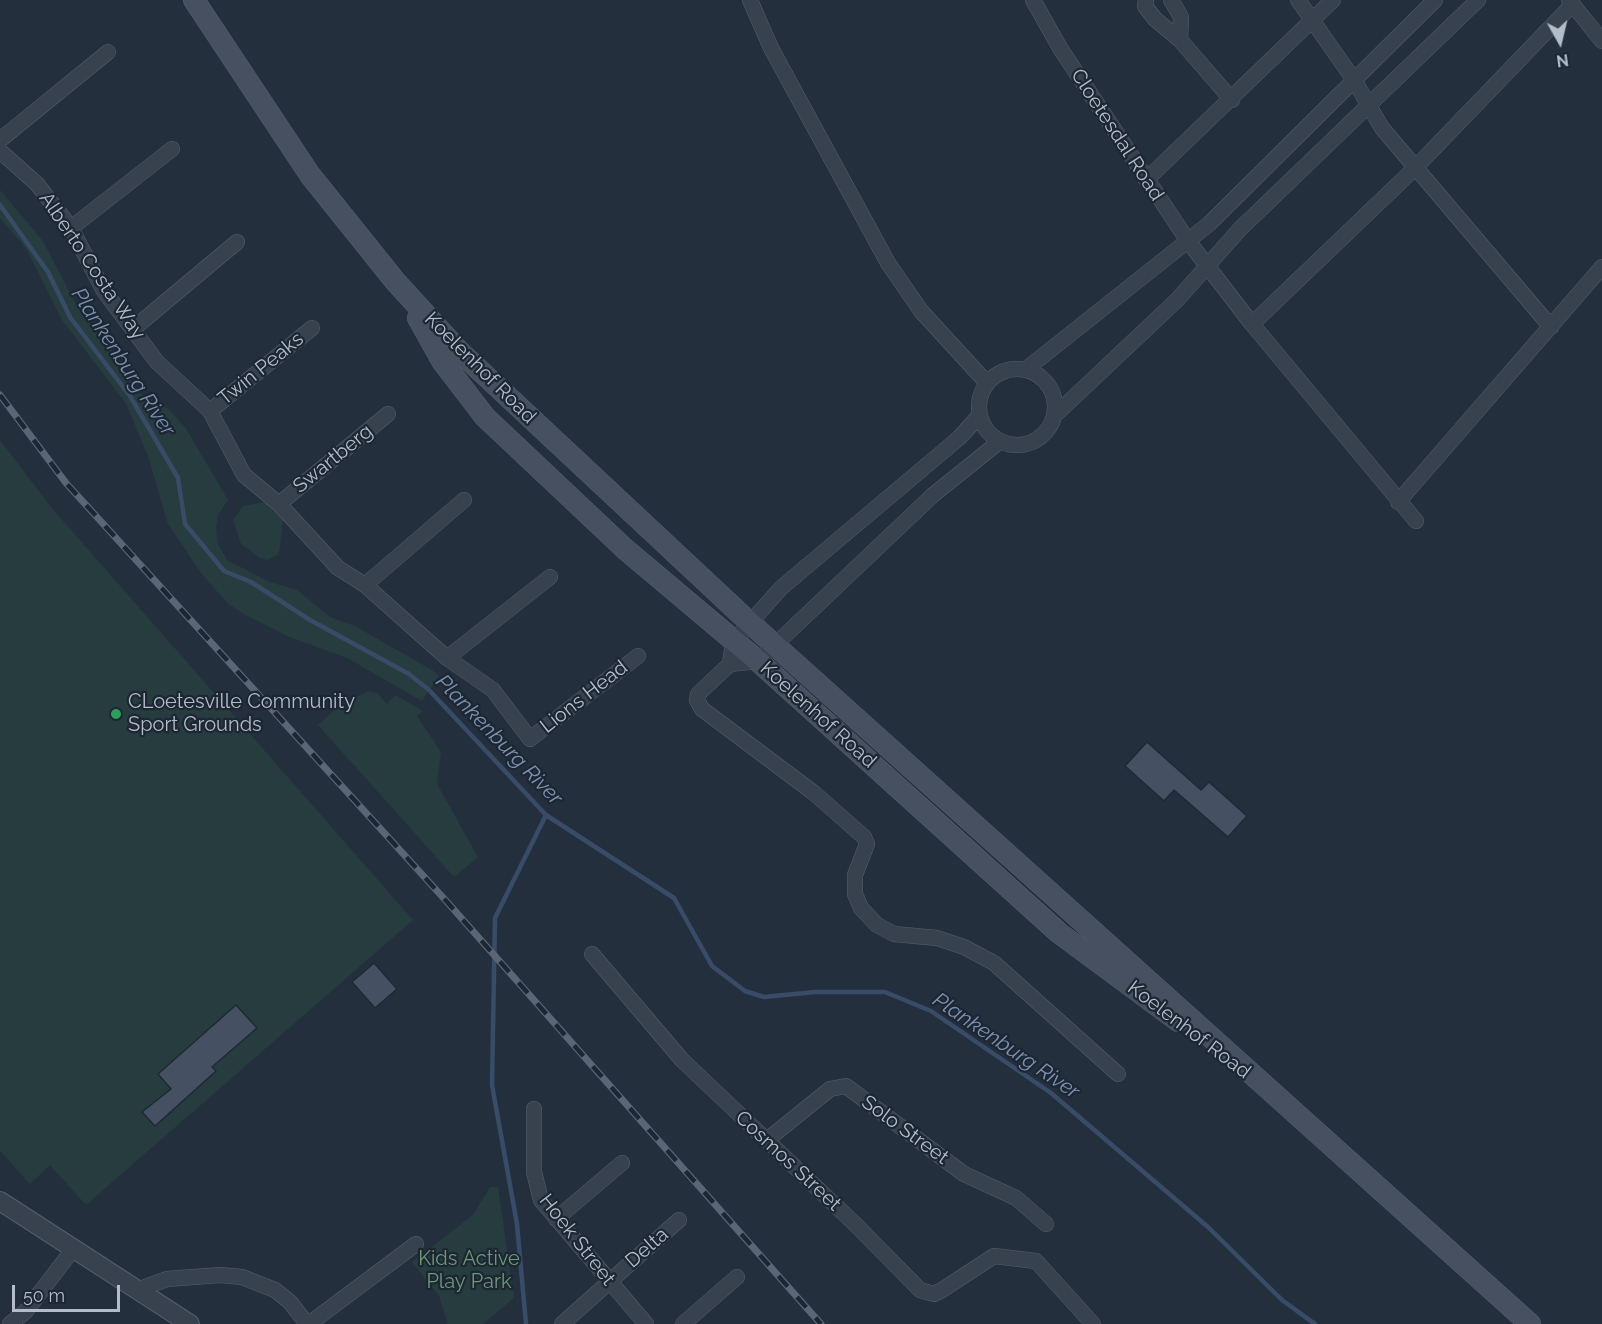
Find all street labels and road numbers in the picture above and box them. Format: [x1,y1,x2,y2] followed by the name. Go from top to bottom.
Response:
[1065,65,1169,205] street label: Cloetesdal Road
[34,188,150,344] street label: Alberto Costa Way
[419,307,541,429] street label: Koelenhof Road
[213,327,309,411] street label: Twin Peaks
[288,420,378,498] street label: Swartberg
[536,656,632,738] street label: Lions Head
[755,657,881,773] street label: Koelenhof Road
[1123,976,1255,1084] street label: Koelenhof Road
[857,1090,953,1170] street label: Solo Street
[730,1106,846,1216] street label: Cosmos Street
[534,1190,620,1290] street label: Hoek Street
[621,1223,673,1273] street label: Delta

